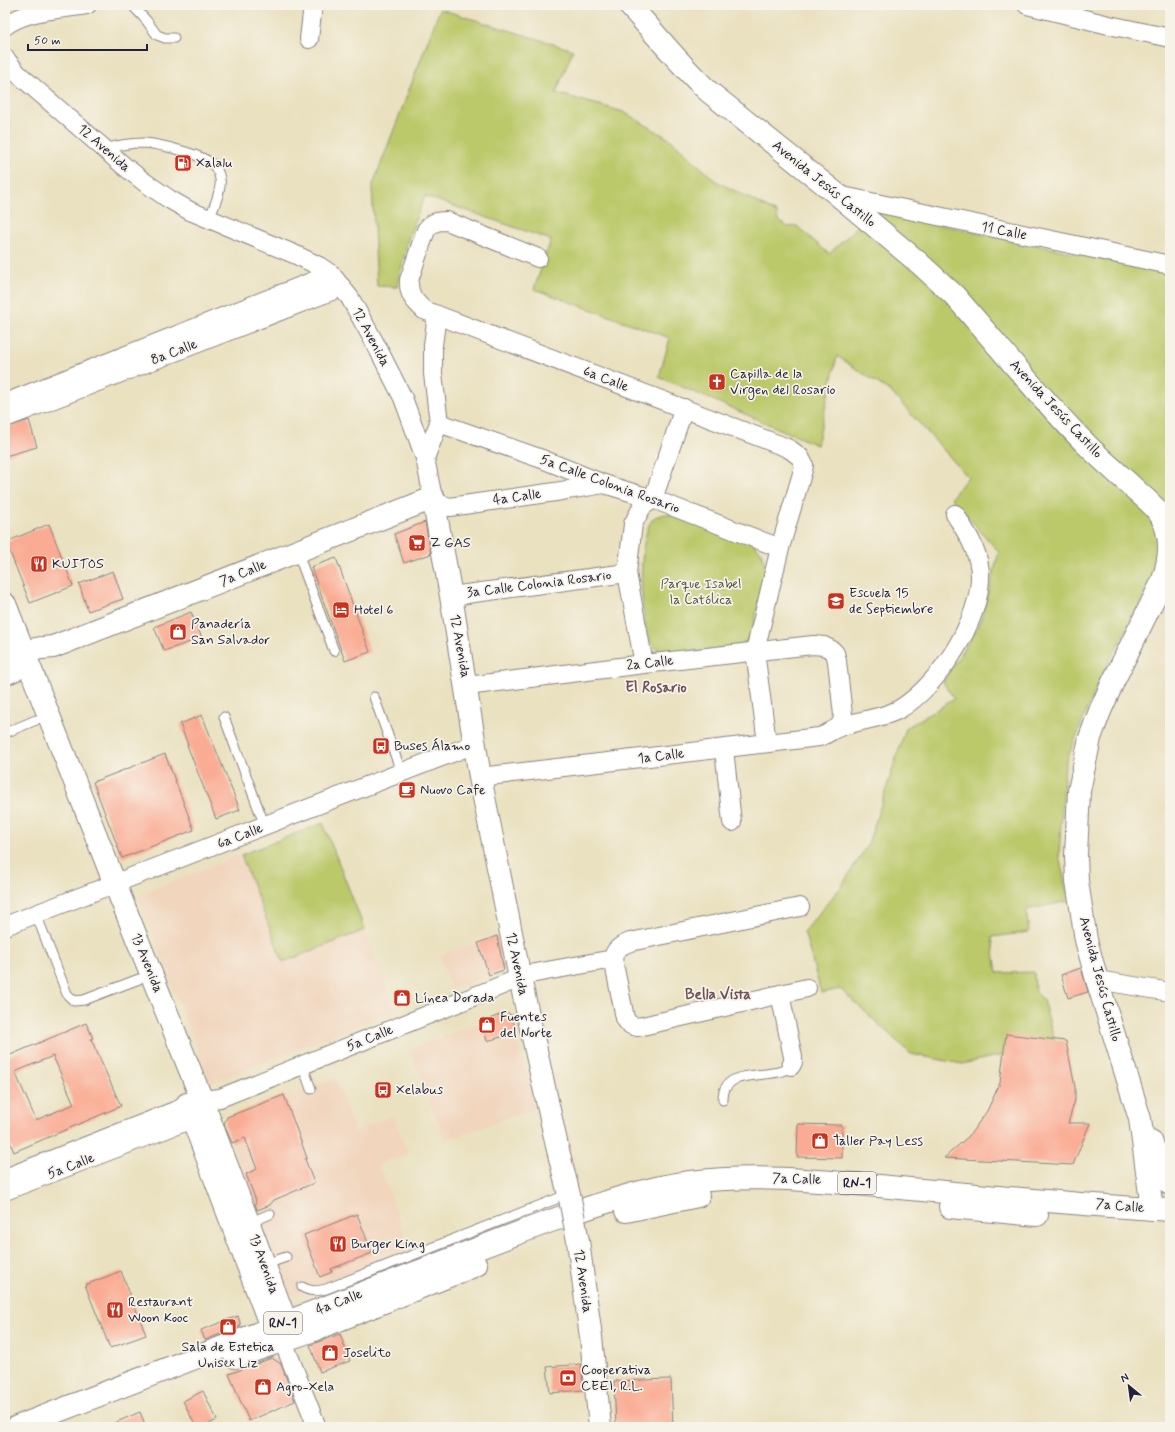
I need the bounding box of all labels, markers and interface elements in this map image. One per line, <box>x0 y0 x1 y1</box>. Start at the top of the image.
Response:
scale bar <box>28 26 147 52</box>
text: 50 m <box>34 33 61 49</box>
street label: 12 Avenida <box>74 120 134 176</box>
street label: Avenida Jesús Castillo <box>768 137 880 232</box>
fuel station icon: Xalalu <box>173 153 193 173</box>
place label: Xalalu <box>196 154 233 172</box>
street label: 11 Calle <box>980 218 1028 244</box>
street label: 12 Avenida <box>348 304 394 370</box>
street label: 8a Calle <box>148 335 200 369</box>
street label: Avenida Jesús Castillo <box>1006 356 1107 462</box>
street label: 6a Calle <box>580 362 632 396</box>
place label: Capilla de la Virgen del Rosario <box>730 365 836 400</box>
church icon: Capilla de la Virgen del Rosario <box>707 372 727 392</box>
street label: 5a Calle Colonia Rosario <box>538 450 683 518</box>
street label: 4a Calle <box>492 485 543 509</box>
supermarket icon: Z GAS <box>407 533 427 553</box>
place label: Z GAS <box>430 534 471 552</box>
restaurant icon: KUITOS <box>29 554 49 574</box>
place label: KUITOS <box>52 555 104 573</box>
street label: 7a Calle <box>217 555 269 591</box>
street label: 3a Calle Colonia Rosario <box>466 566 613 602</box>
park label: Parque Isabel la Católica <box>660 575 742 609</box>
place label: Escuela 15 de Septiembre <box>849 584 933 618</box>
school or university icon: Escuela 15 de Septiembre <box>826 591 846 611</box>
hotel icon: Hotel 6 <box>331 600 351 620</box>
place label: Hotel 6 <box>354 601 393 619</box>
street label: 12 Avenida <box>446 613 474 679</box>
place label: Panadería San Salvador <box>191 615 270 649</box>
shop icon: Panadería San Salvador <box>168 622 188 642</box>
street label: 2a Calle <box>625 651 675 675</box>
district label: El Rosario <box>625 678 687 698</box>
bus stop icon: Buses Álamo <box>371 736 391 756</box>
place label: Buses Álamo <box>394 737 470 755</box>
street label: 1a Calle <box>637 744 686 768</box>
cafe icon: Nuovo Cafe <box>397 780 417 800</box>
place label: Nuovo Cafe <box>420 781 486 799</box>
street label: 6a Calle <box>214 819 266 853</box>
street label: Avenida Jesús Castillo <box>1075 915 1125 1044</box>
street label: 13 Avenida <box>127 930 167 996</box>
street label: 12 Avenida <box>501 931 533 997</box>
district label: Bella Vista <box>685 985 751 1005</box>
shop icon: Línea Dorada <box>392 988 412 1008</box>
place label: Línea Dorada <box>415 989 494 1007</box>
place label: Fuentes del Norte <box>500 1008 553 1042</box>
shop icon: Fuentes del Norte <box>477 1015 497 1035</box>
street label: 5a Calle <box>344 1020 396 1056</box>
bus stop icon: Xelabus <box>373 1080 393 1100</box>
place label: Xelabus <box>396 1081 443 1099</box>
shop icon: Taller Pay Less <box>810 1131 830 1151</box>
place label: Taller Pay Less <box>833 1132 923 1150</box>
street label: 5a Calle <box>45 1149 97 1183</box>
street label: 7a Calle <box>772 1169 822 1189</box>
road number: RN-1 <box>838 1172 876 1194</box>
street label: 7a Calle <box>1095 1195 1146 1217</box>
street label: 13 Avenida <box>245 1231 283 1297</box>
restaurant icon: Burger King <box>328 1234 348 1254</box>
place label: Burger King <box>351 1235 425 1254</box>
street label: 12 Avenida <box>570 1248 596 1314</box>
street label: 4a Calle <box>313 1285 365 1319</box>
place label: Restaurant Woon Kooc <box>128 1293 193 1327</box>
restaurant icon: Restaurant Woon Kooc <box>105 1300 125 1320</box>
road number: RN-1 <box>264 1312 302 1334</box>
shop icon: Sala de Estetica Unisex Liz <box>218 1317 238 1337</box>
place label: Sala de Estetica Unisex Liz <box>182 1338 274 1372</box>
shop icon: Joselito <box>320 1343 340 1363</box>
place label: Joselito <box>343 1344 391 1362</box>
place label: Cooperativa CEEI, R.L. <box>581 1361 651 1395</box>
north arrow <box>1109 1366 1149 1406</box>
bank icon: Cooperativa CEEI, R.L. <box>558 1368 578 1388</box>
text: N <box>1118 1370 1131 1386</box>
shop icon: Agro-Xela <box>253 1377 273 1397</box>
place label: Agro-Xela <box>276 1378 334 1396</box>

